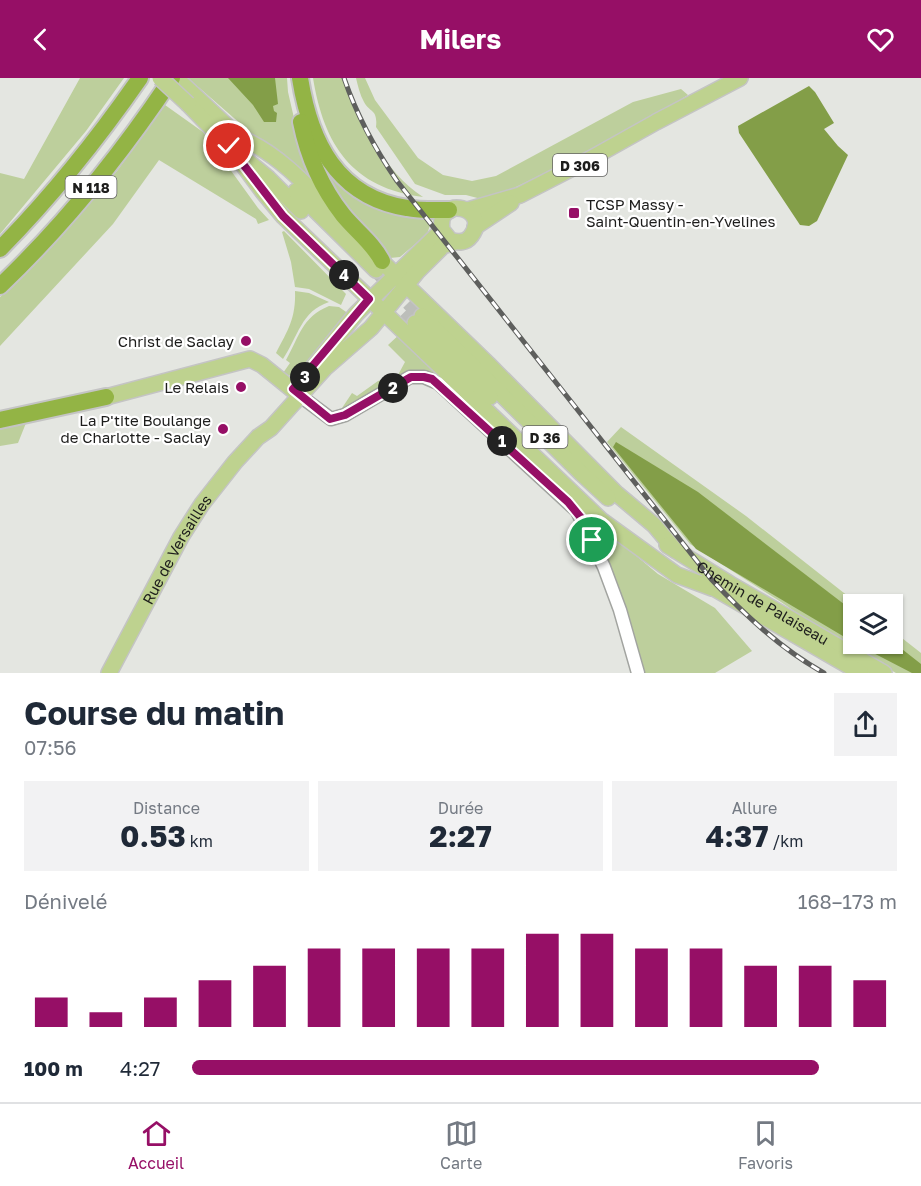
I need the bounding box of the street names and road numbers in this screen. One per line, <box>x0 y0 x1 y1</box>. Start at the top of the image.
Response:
road number: D 306 <box>553 154 607 176</box>
road number: N 118 <box>66 176 116 198</box>
road number: D 36 <box>522 426 568 448</box>
street label: Rue de Versailles <box>138 491 215 607</box>
street label: Chemin de Palaiseau <box>694 557 832 648</box>

